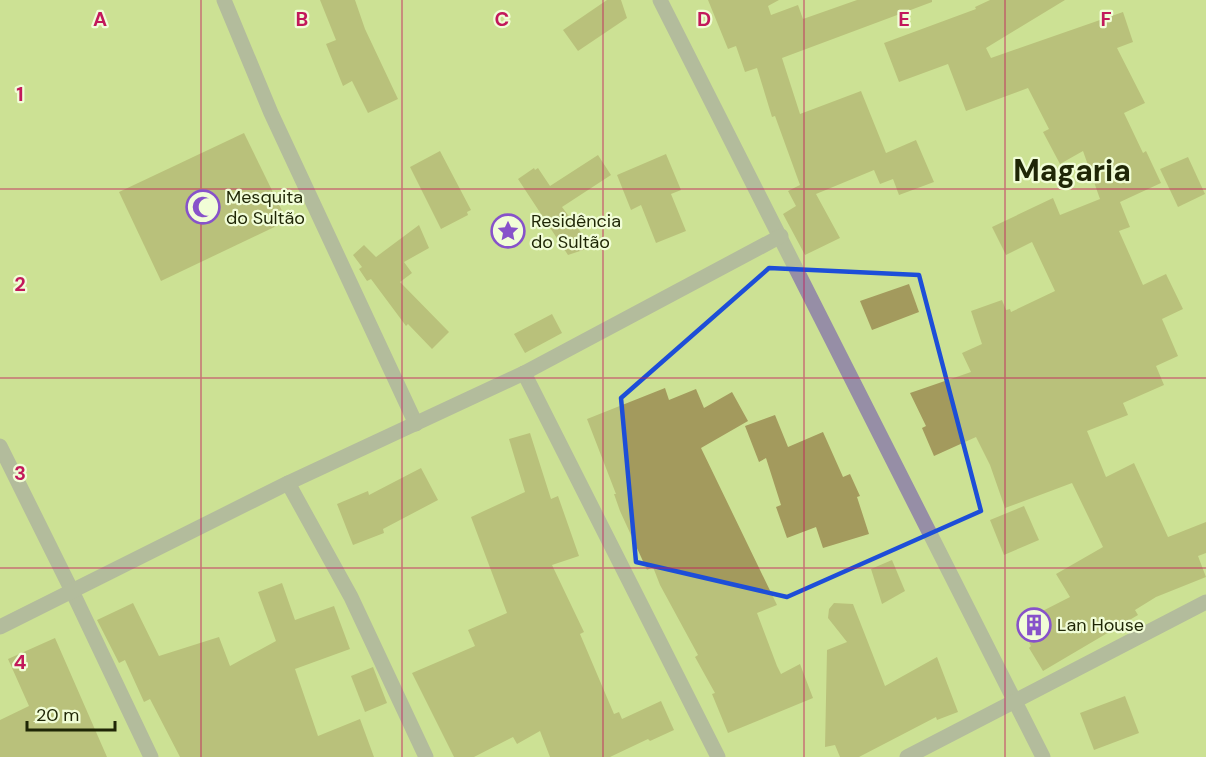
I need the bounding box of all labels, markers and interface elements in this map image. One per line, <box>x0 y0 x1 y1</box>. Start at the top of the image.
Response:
text: A <box>93 6 107 32</box>
text: B <box>296 6 308 32</box>
text: C <box>495 6 509 32</box>
text: D <box>697 6 711 32</box>
text: E <box>898 6 910 32</box>
text: F <box>1100 6 1112 32</box>
text: 1 <box>16 81 24 107</box>
district label: Magaria <box>1013 151 1131 190</box>
place label: Mesquita do Sultão <box>226 185 305 230</box>
mosque icon: Mesquita do Sultão <box>185 189 221 225</box>
place label: Residência do Sultão <box>531 209 621 254</box>
place icon: Residência do Sultão <box>490 213 526 249</box>
text: 2 <box>14 271 26 297</box>
text: 3 <box>14 460 26 486</box>
building icon: Lan House <box>1016 607 1052 643</box>
place label: Lan House <box>1057 613 1144 637</box>
text: 4 <box>14 649 27 675</box>
scale bar <box>27 694 116 732</box>
text: 20 m <box>36 703 79 727</box>

